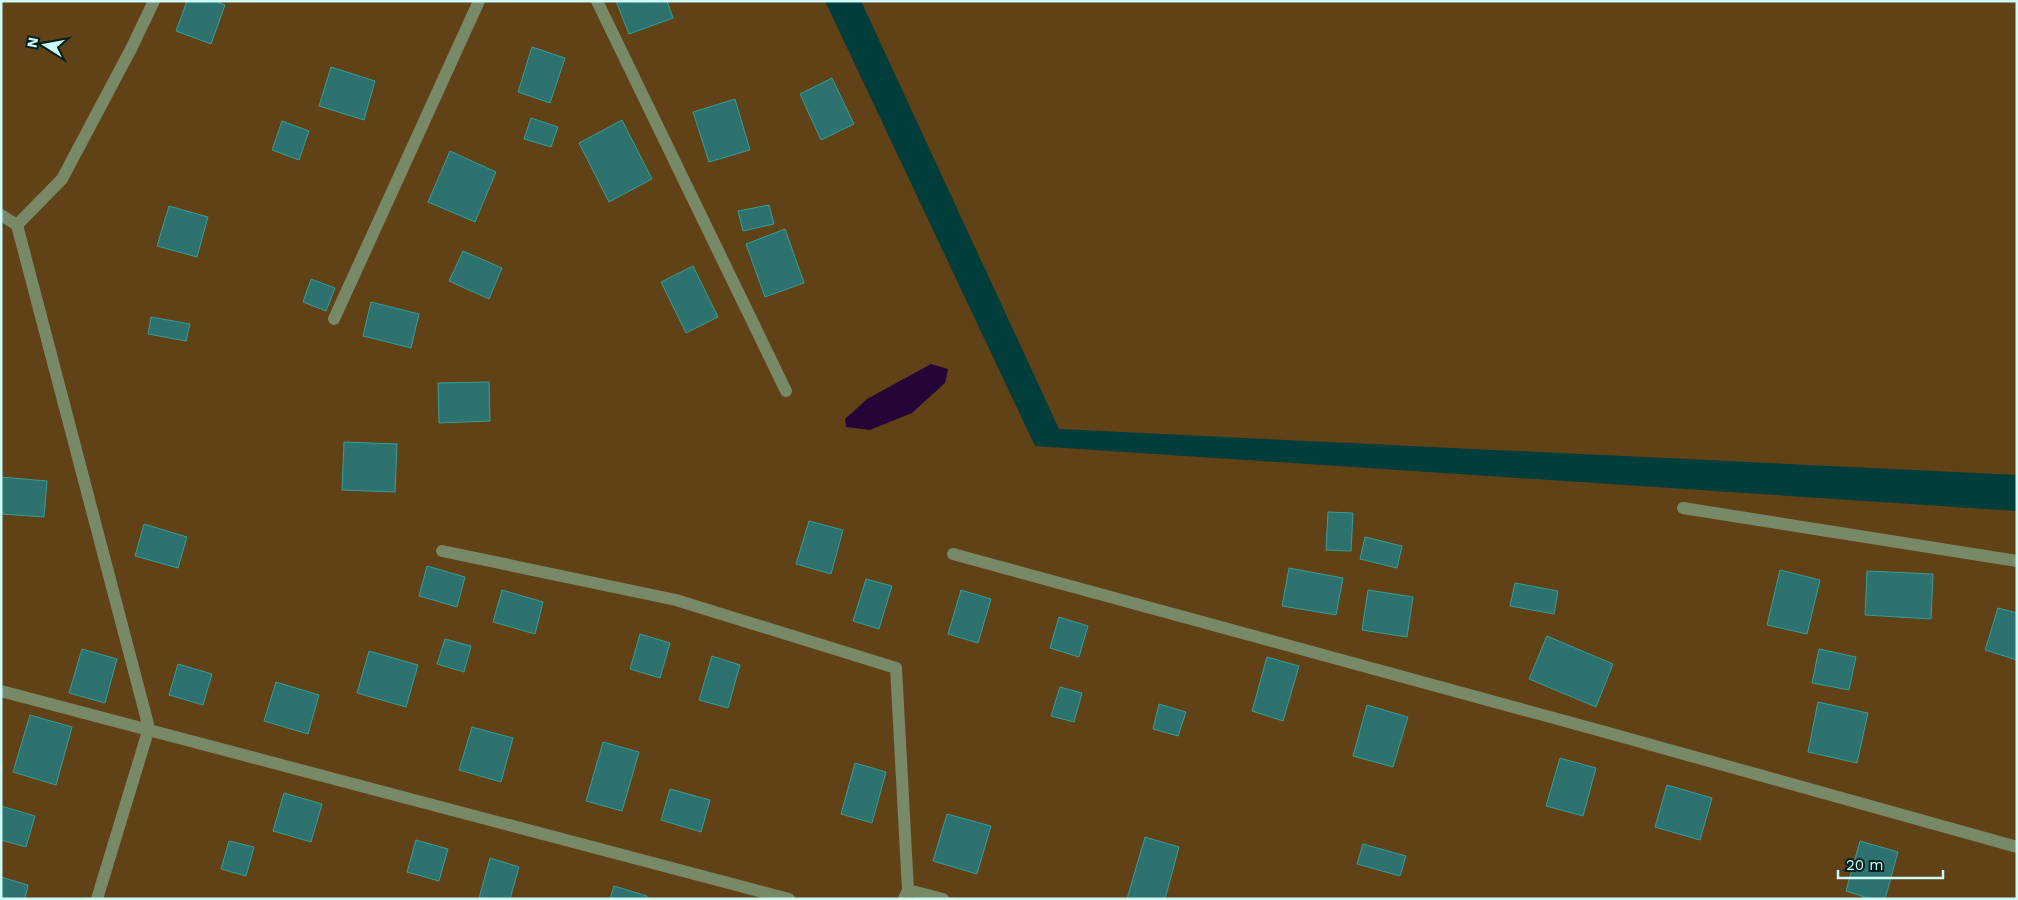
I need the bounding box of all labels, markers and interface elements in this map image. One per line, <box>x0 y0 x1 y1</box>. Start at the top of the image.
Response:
north arrow <box>20 20 70 70</box>
text: N <box>23 36 41 49</box>
scale bar <box>1838 848 1943 880</box>
text: 20 m <box>1846 856 1884 874</box>

